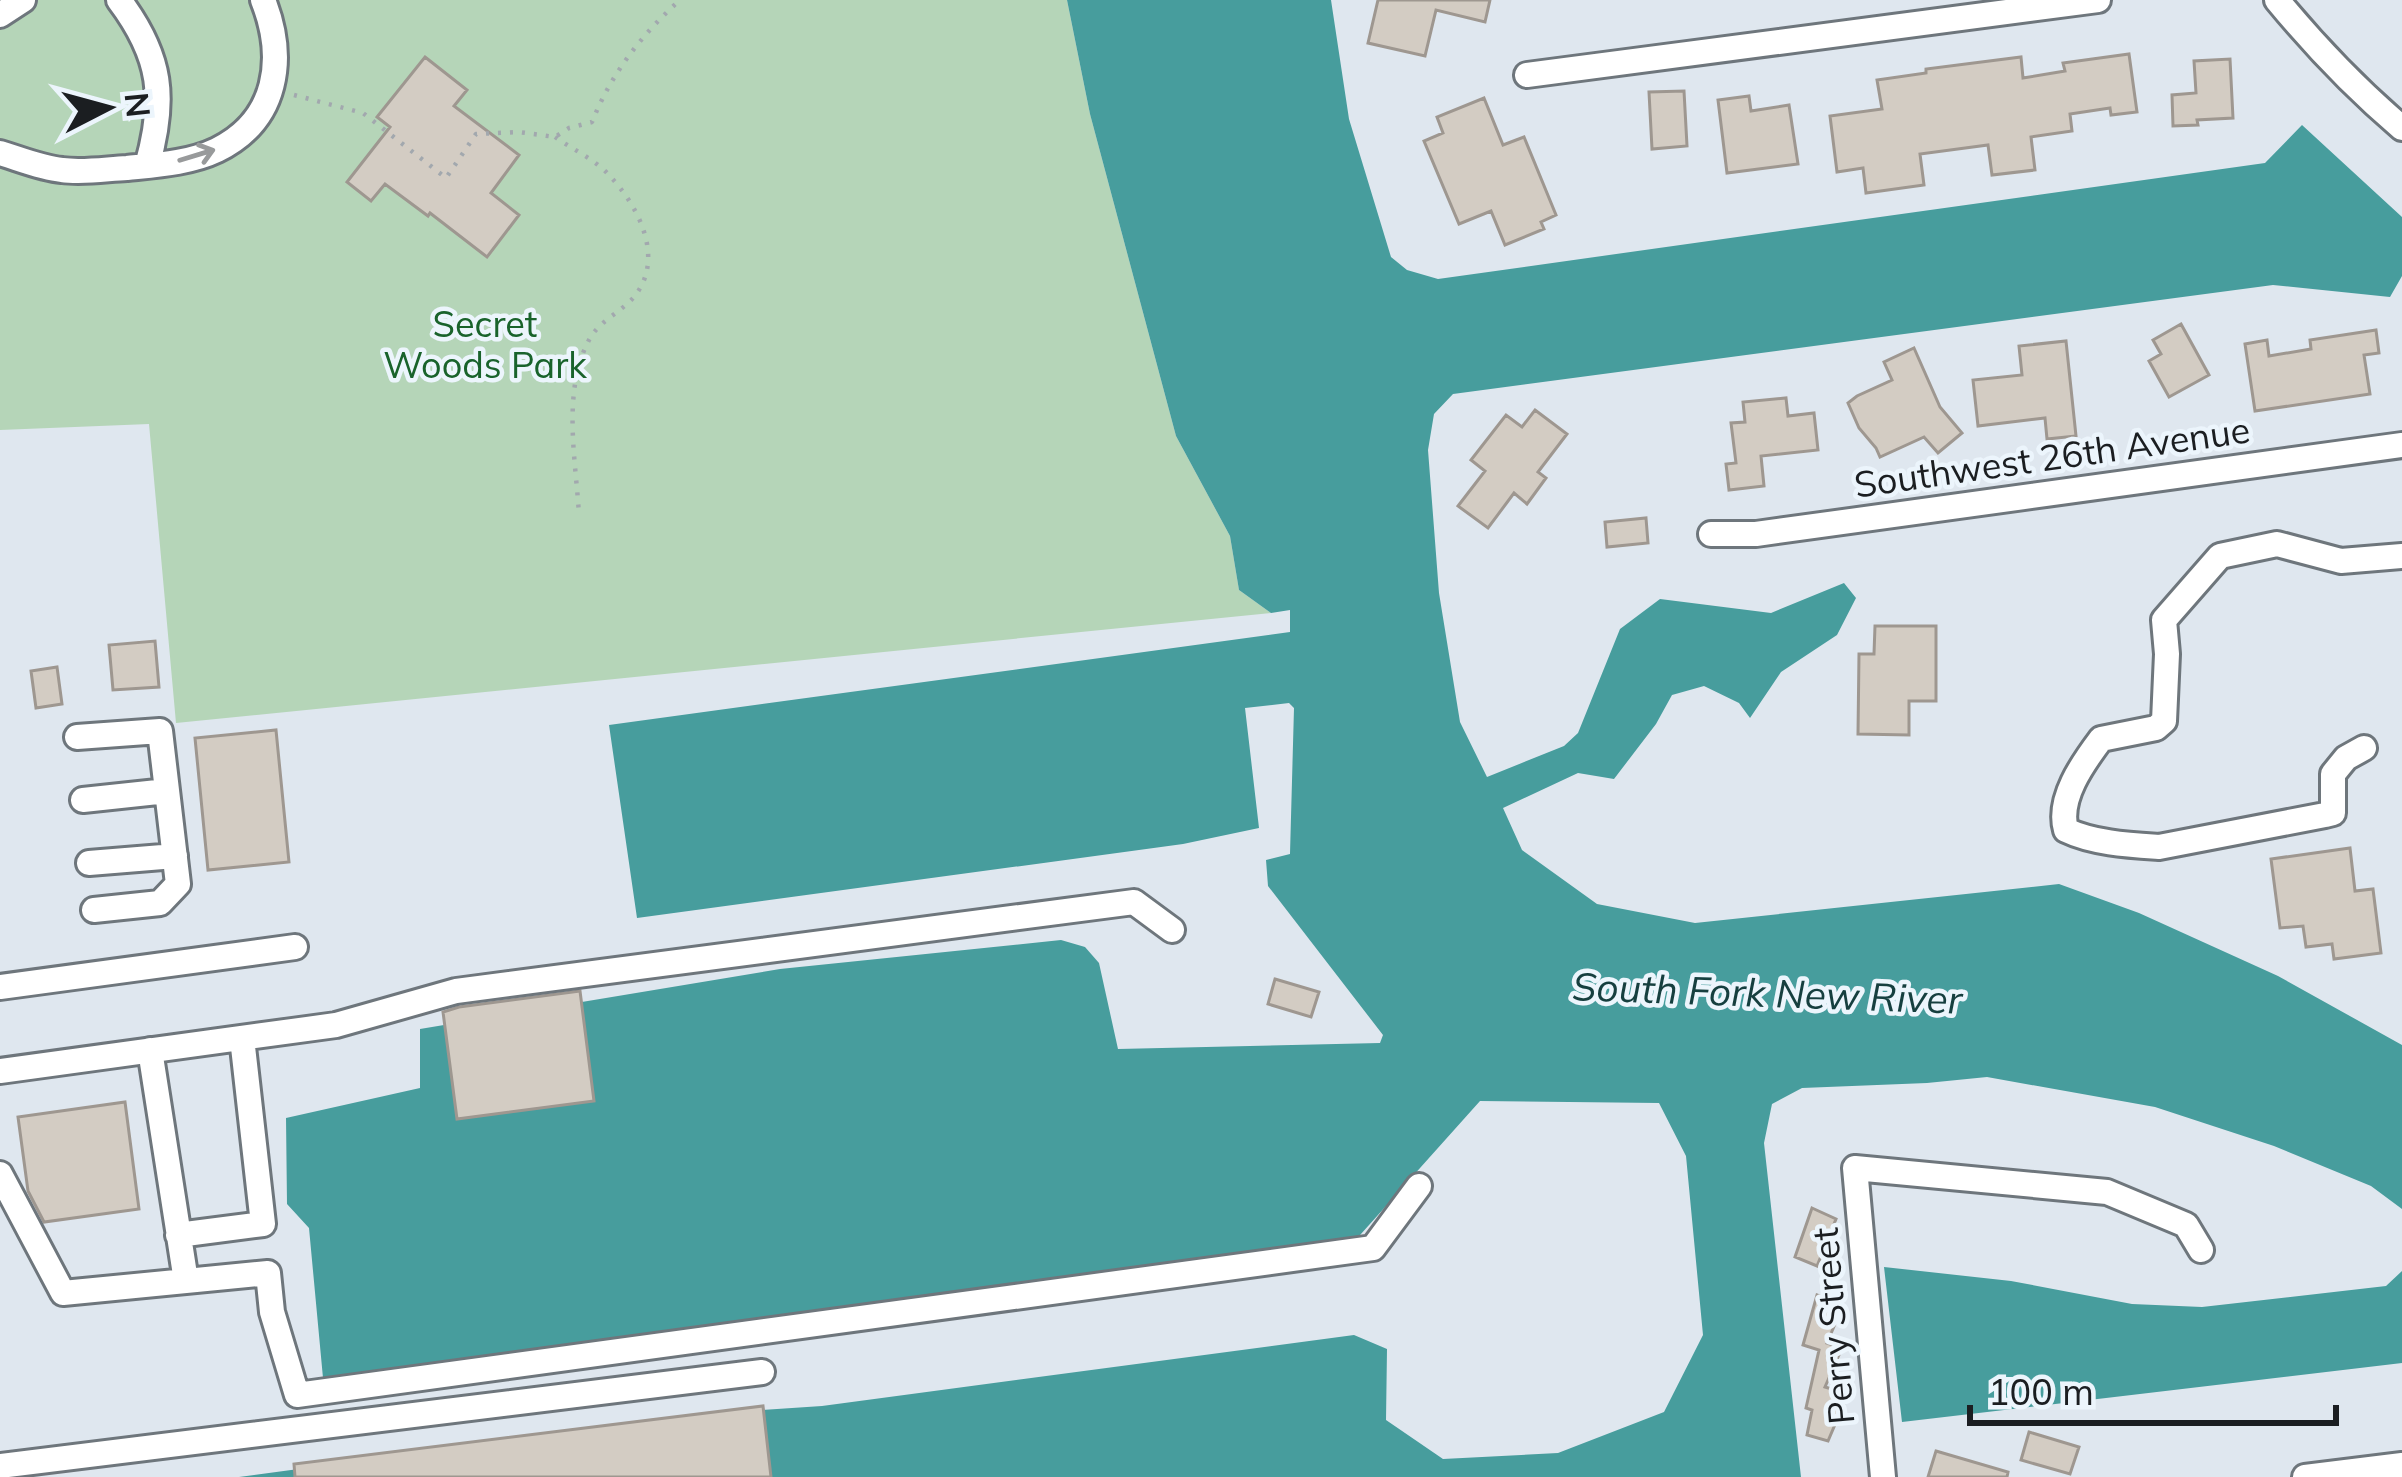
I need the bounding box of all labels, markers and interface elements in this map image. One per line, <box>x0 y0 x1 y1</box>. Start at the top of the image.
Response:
north arrow <box>48 48 168 168</box>
text: N <box>117 90 160 119</box>
one-way arrow <box>177 143 215 165</box>
park label: Secret Woods Park <box>383 301 587 387</box>
street label: Southwest 26th Avenue <box>1851 406 2253 507</box>
water label: South Fork New River <box>1571 961 1965 1024</box>
street label: Perry Street <box>1801 1226 1864 1426</box>
scale bar <box>1970 1351 2336 1425</box>
text: 100 m <box>1988 1369 2094 1414</box>

